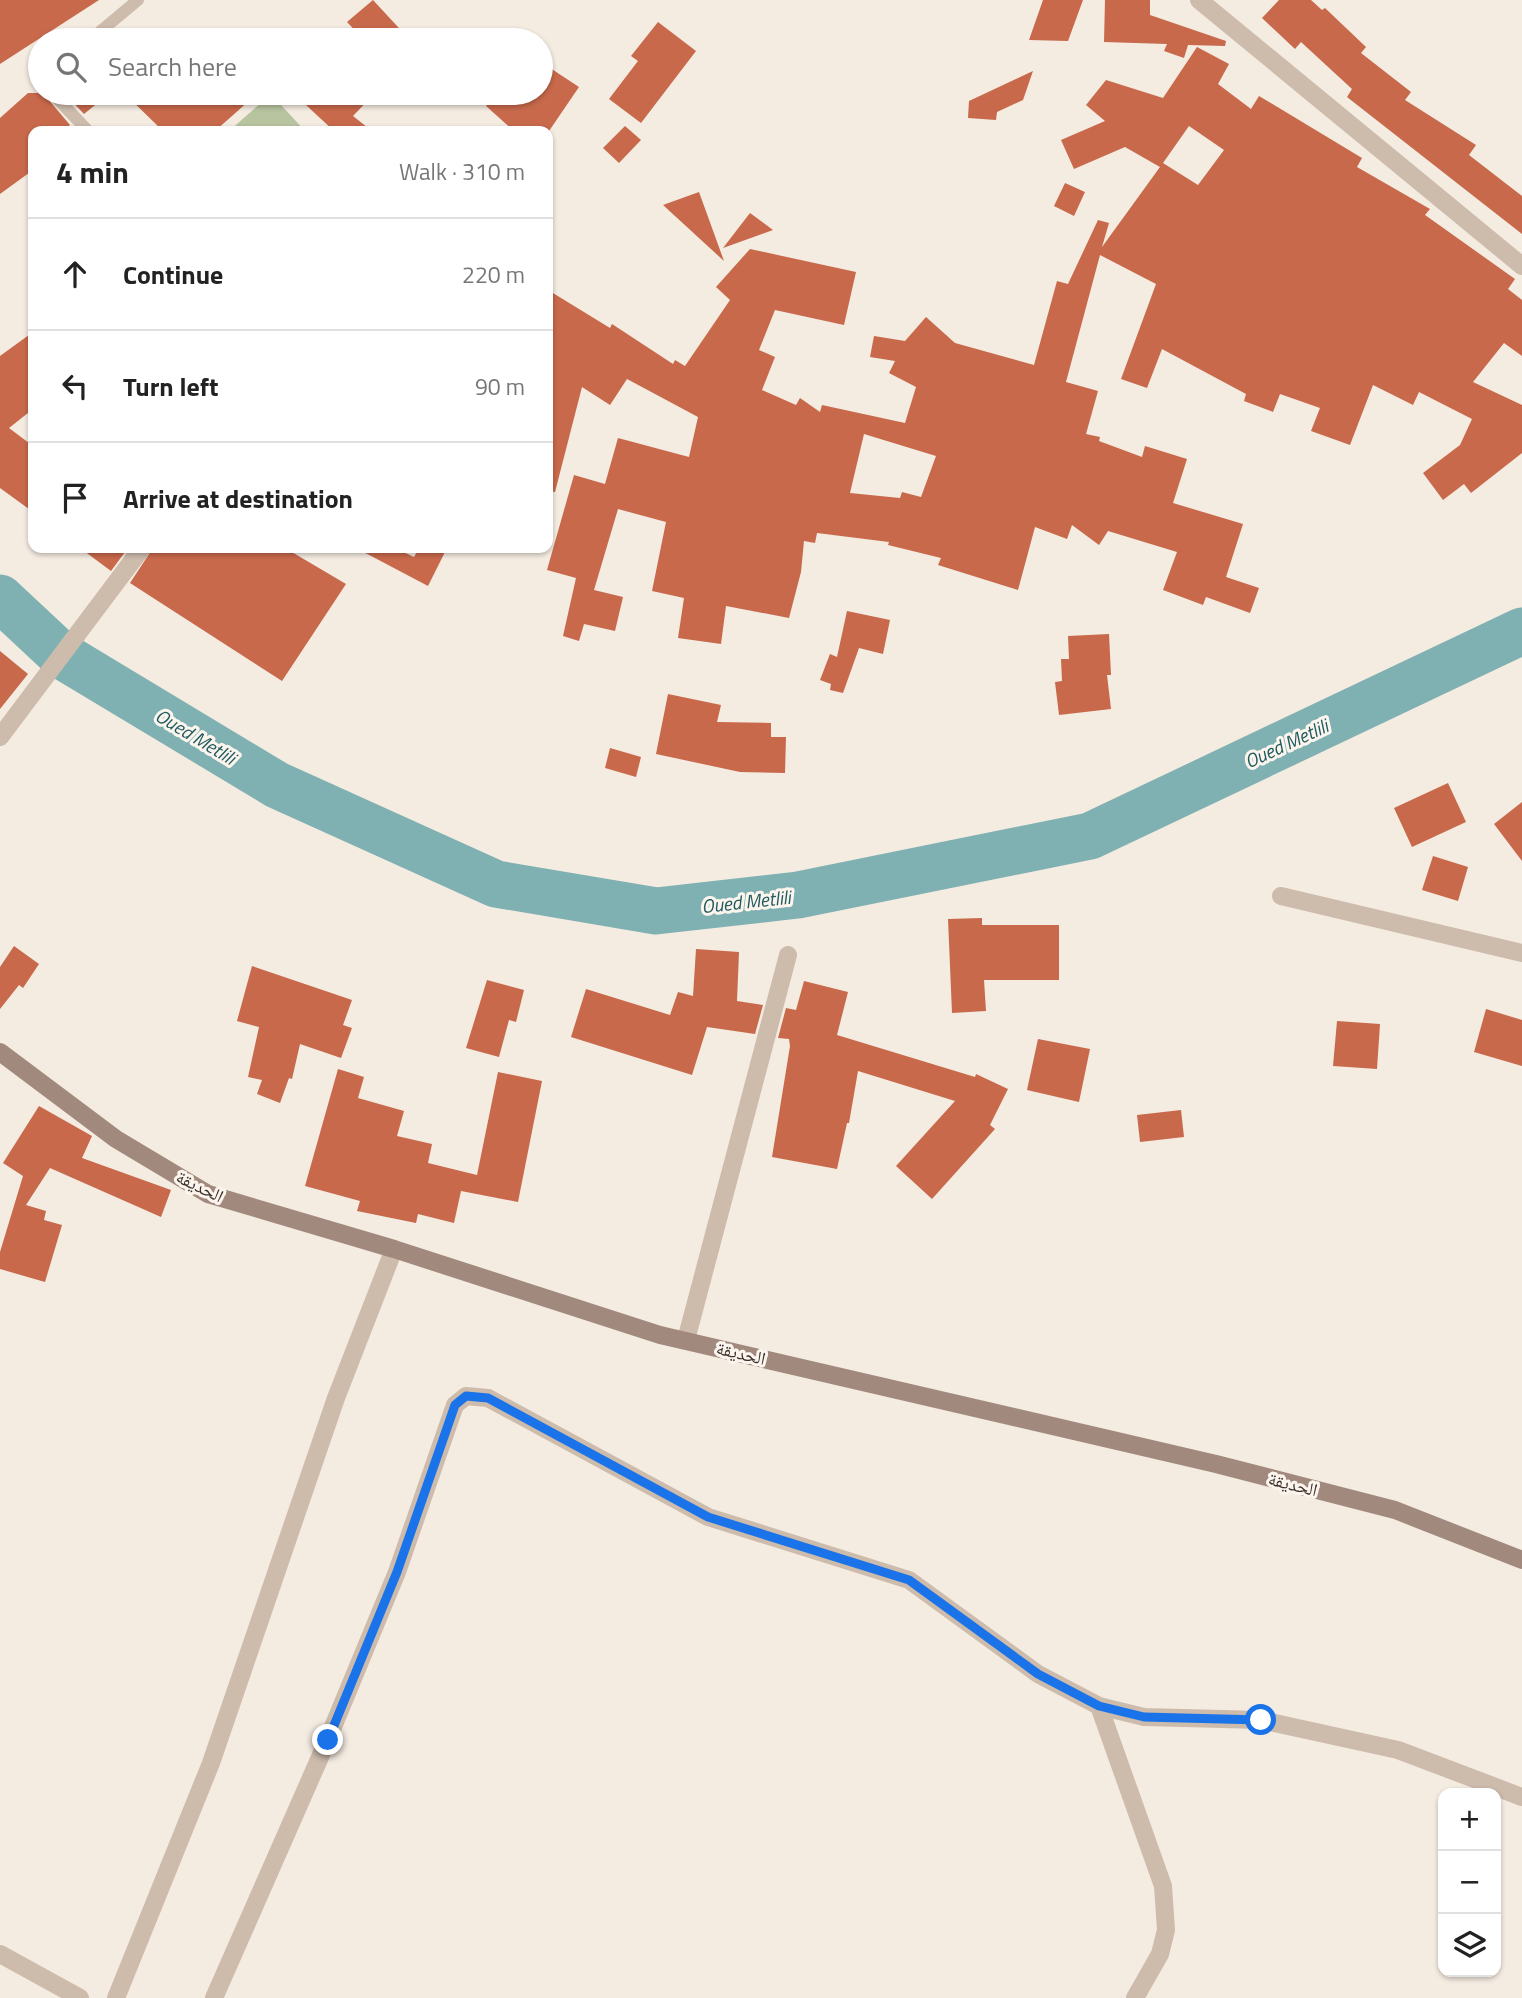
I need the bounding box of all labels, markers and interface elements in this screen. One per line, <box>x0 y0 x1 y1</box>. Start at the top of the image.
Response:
search box <box>28 28 553 105</box>
text: Search here <box>108 47 237 86</box>
icon: search <box>52 48 90 86</box>
text: 4 min <box>56 149 129 195</box>
text: Walk · 310 m <box>399 154 525 189</box>
icon: ahead <box>56 255 94 293</box>
text: Continue <box>123 255 223 294</box>
text: 220 m <box>462 257 525 292</box>
icon: left <box>56 367 94 405</box>
text: Turn left <box>123 367 218 406</box>
text: 90 m <box>475 369 525 404</box>
icon: arrive <box>56 479 94 517</box>
text: Arrive at destination <box>123 479 353 518</box>
water label: Oued Metlili <box>150 701 244 773</box>
water label: Oued Metlili <box>1239 710 1335 775</box>
water label: Oued Metlili <box>700 882 794 920</box>
street label: الحديقة <box>172 1163 228 1209</box>
street label: الحديقة <box>714 1334 768 1372</box>
street label: الحديقة <box>1266 1465 1320 1503</box>
route start <box>1245 1704 1276 1735</box>
route end <box>312 1724 343 1755</box>
map controls <box>1438 1788 1501 1977</box>
button: + <box>1438 1788 1501 1851</box>
button: − <box>1438 1851 1501 1914</box>
button: layers <box>1438 1914 1501 1977</box>

